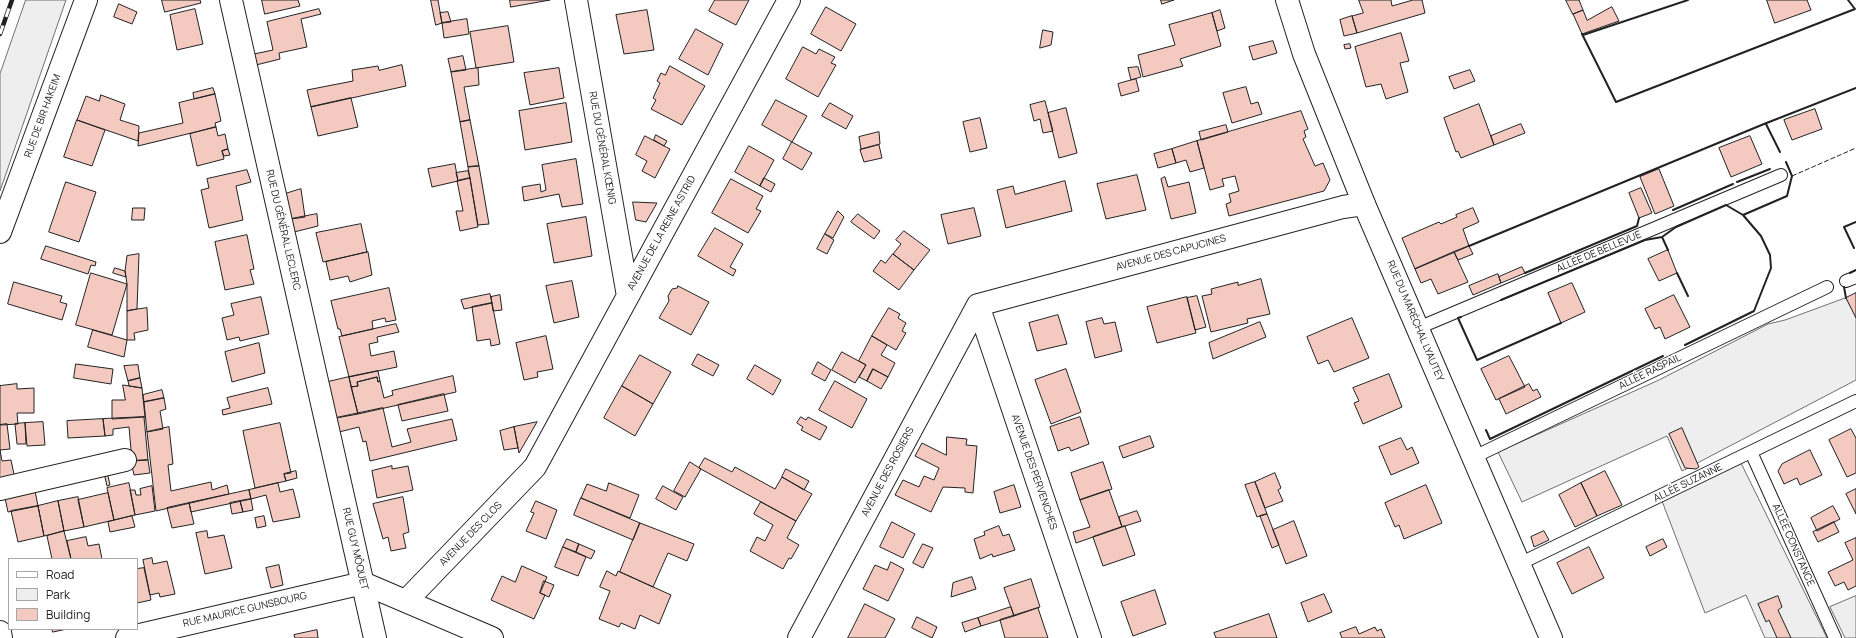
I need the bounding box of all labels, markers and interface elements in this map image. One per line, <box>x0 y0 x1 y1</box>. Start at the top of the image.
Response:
street label: RUE DE BIR HAKEIM <box>22 73 64 159</box>
street label: RUE DU GÉNÉRAL KŒNIG <box>586 90 618 206</box>
street label: RUE DU GÉNÉRAL LECLERC <box>263 168 303 292</box>
street label: AVENUE DE LA REINE ASTRID <box>625 174 699 292</box>
street label: ALLÉE DE BELLEVUE <box>1555 229 1643 275</box>
street label: AVENUE DES CAPUCINES <box>1115 233 1227 273</box>
street label: RUE DU MARÉCHAL LYAUTEY <box>1384 259 1446 383</box>
street label: ALLÉE RASPAIL <box>1617 352 1683 392</box>
street label: AVENUE DES PERVENCHES <box>1009 413 1059 531</box>
street label: AVENUE DES ROSIERS <box>859 425 917 519</box>
street label: ALLÉE SUZANNE <box>1652 461 1724 505</box>
street label: AVENUE DES CLOS <box>437 499 505 569</box>
street label: ALLÉE CONSTANCE <box>1769 502 1817 588</box>
street label: RUE GUY MÔQUET <box>340 507 370 591</box>
legend <box>8 558 138 630</box>
text: Road <box>46 566 74 583</box>
text: Park <box>46 586 70 603</box>
street label: RUE MAURICE GUNSBOURG <box>182 590 308 630</box>
text: Building <box>46 606 90 623</box>

